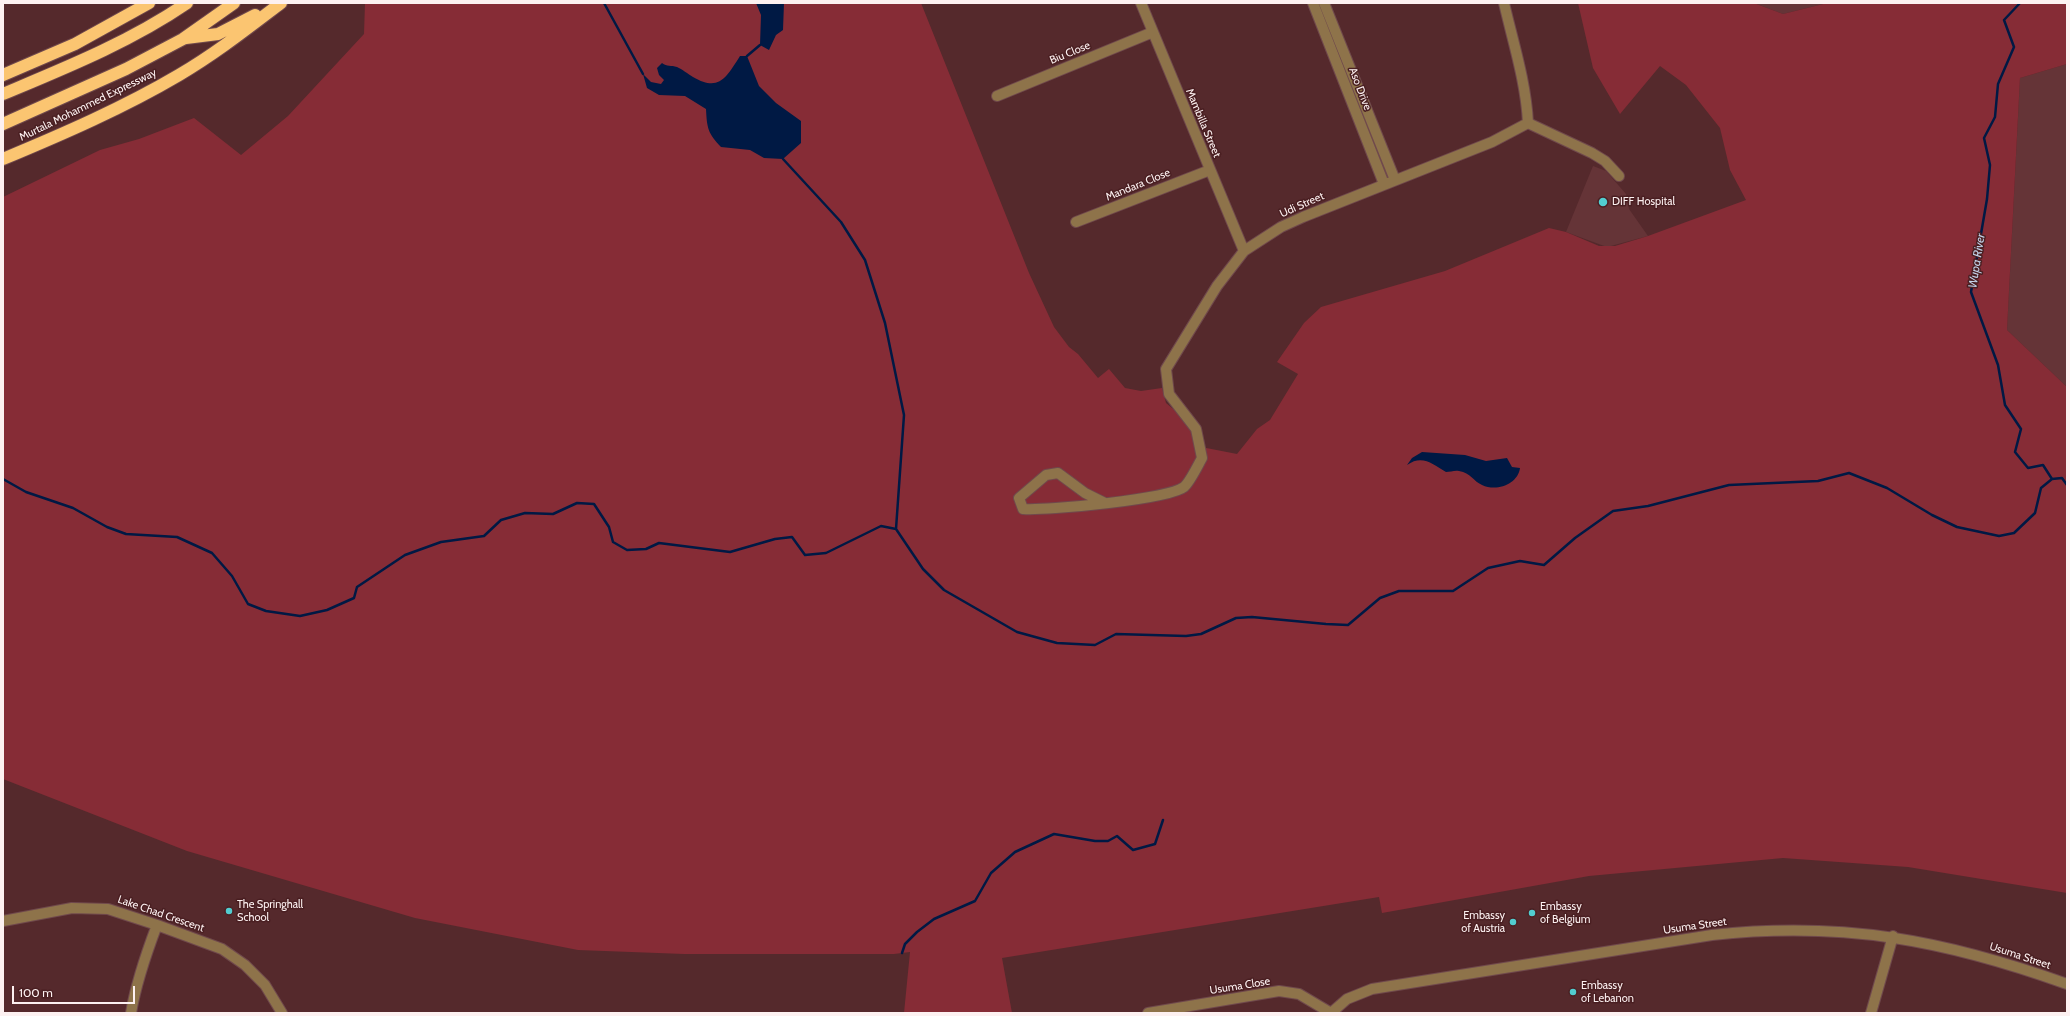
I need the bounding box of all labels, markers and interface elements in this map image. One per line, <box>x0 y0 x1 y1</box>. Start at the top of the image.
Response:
street label: Biu Close <box>1048 39 1092 67</box>
street label: Murtala Mohammed Expressway <box>17 66 159 144</box>
street label: Aso Drive <box>1346 66 1374 112</box>
street label: Mambilla Street <box>1183 87 1223 159</box>
street label: Mandara Close <box>1104 166 1172 204</box>
street label: Udi Street <box>1278 189 1326 221</box>
place label: DIFF Hospital <box>1612 195 1675 209</box>
marker: DIFF Hospital <box>1597 196 1609 208</box>
water label: Wupa River <box>1966 233 1988 289</box>
street label: Lake Chad Crescent <box>116 893 206 935</box>
place label: The Springhall School <box>237 898 303 924</box>
place label: Embassy of Belgium <box>1540 900 1590 926</box>
marker: The Springhall School <box>224 906 234 916</box>
marker: Embassy of Belgium <box>1527 908 1537 918</box>
place label: Embassy of Austria <box>1461 909 1505 935</box>
street label: Usuma Street <box>1662 915 1728 937</box>
marker: Embassy of Austria <box>1508 917 1518 927</box>
street label: Usuma Street <box>1988 940 2052 972</box>
street label: Usuma Close <box>1209 975 1271 997</box>
scale bar <box>14 978 137 1004</box>
place label: Embassy of Lebanon <box>1581 979 1634 1005</box>
text: 100 m <box>19 985 53 1000</box>
marker: Embassy of Lebanon <box>1568 987 1578 997</box>

